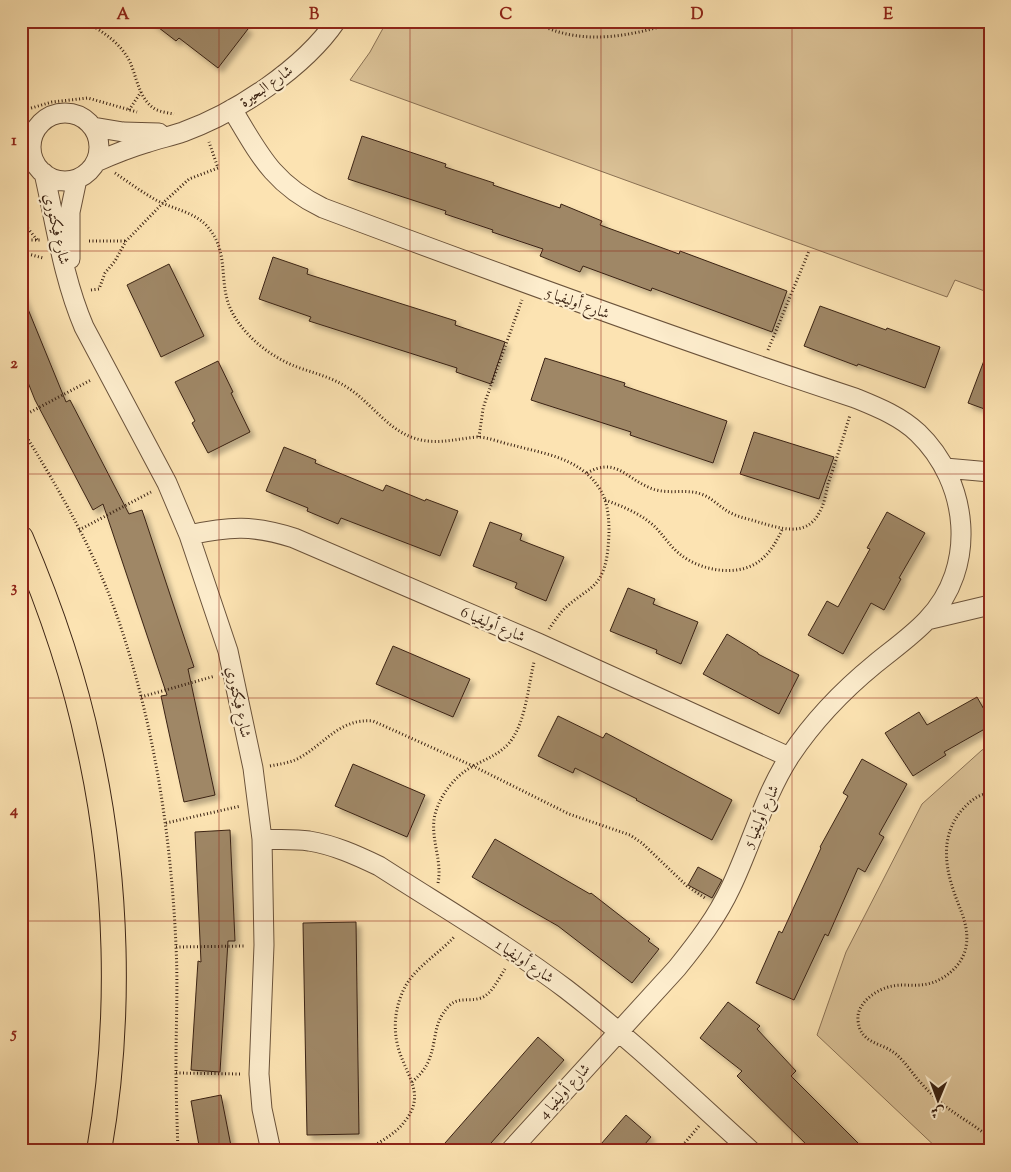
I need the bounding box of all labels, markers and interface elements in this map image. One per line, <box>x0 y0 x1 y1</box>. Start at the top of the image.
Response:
text: A <box>117 4 130 27</box>
text: B <box>309 4 319 27</box>
text: C <box>500 4 513 27</box>
text: D <box>691 4 704 27</box>
text: E <box>883 4 893 27</box>
street label: شارع البحيرة <box>236 61 298 114</box>
text: 1 <box>11 130 17 153</box>
street label: شارع فيكتوري <box>36 192 74 267</box>
street label: شارع أوليفيا 5 <box>542 281 613 327</box>
text: 2 <box>10 353 18 376</box>
text: 3 <box>11 577 18 600</box>
street label: شارع أوليفيا 6 <box>456 600 529 649</box>
street label: شارع فيكتوري <box>219 665 255 740</box>
street label: شارع أوليفيا 5 <box>737 781 786 852</box>
text: 4 <box>9 800 18 823</box>
street label: شارع أوليفيا 1 <box>490 933 559 990</box>
text: 5 <box>9 1023 17 1046</box>
street label: شارع أوليفيا 4 <box>533 1058 597 1125</box>
north arrow <box>914 1074 964 1124</box>
text: ش <box>931 1101 945 1121</box>

